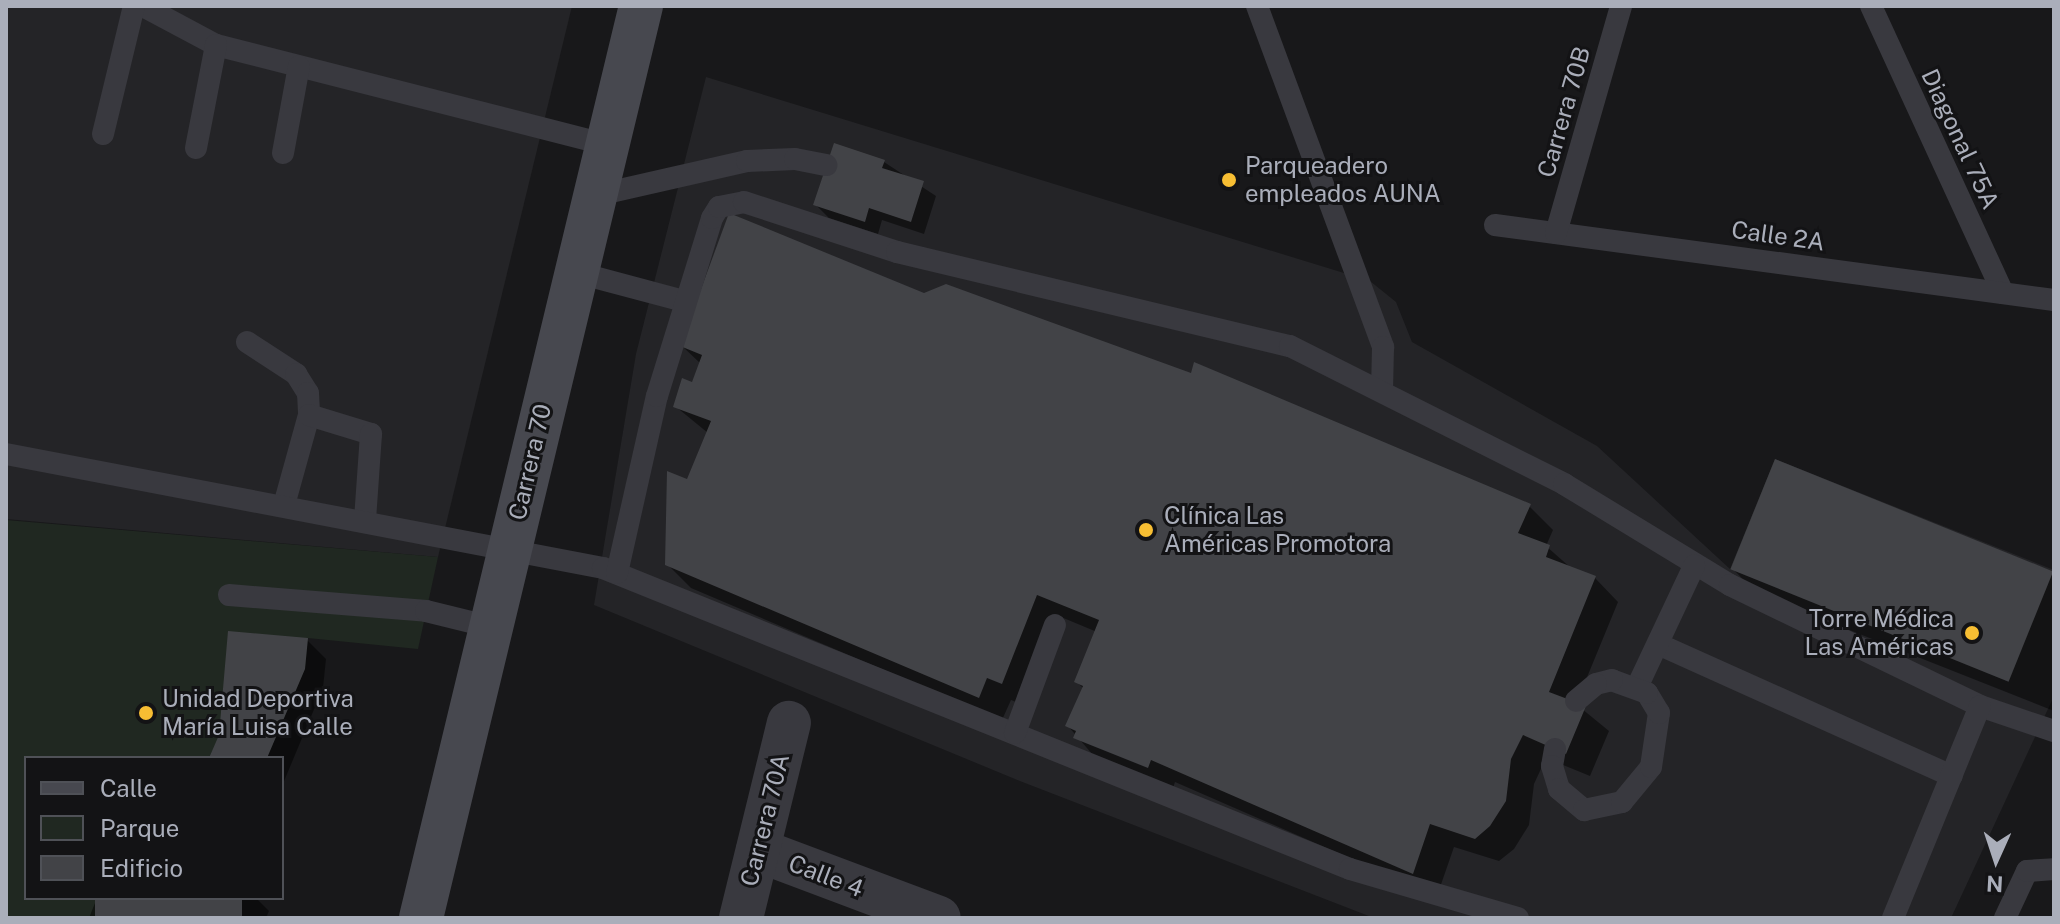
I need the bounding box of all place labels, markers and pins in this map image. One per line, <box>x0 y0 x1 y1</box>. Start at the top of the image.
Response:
place label: Parqueadero empleados AUNA <box>1245 152 1441 208</box>
marker: Parqueadero empleados AUNA <box>1220 171 1238 189</box>
place label: Clínica Las Américas Promotora <box>1164 502 1391 558</box>
marker: Clínica Las Américas Promotora <box>1135 519 1157 541</box>
place label: Torre Médica Las Américas <box>1805 605 1954 661</box>
marker: Torre Médica Las Américas <box>1961 622 1983 644</box>
place label: Unidad Deportiva María Luisa Calle <box>162 685 354 741</box>
marker: Unidad Deportiva María Luisa Calle <box>137 704 155 722</box>

